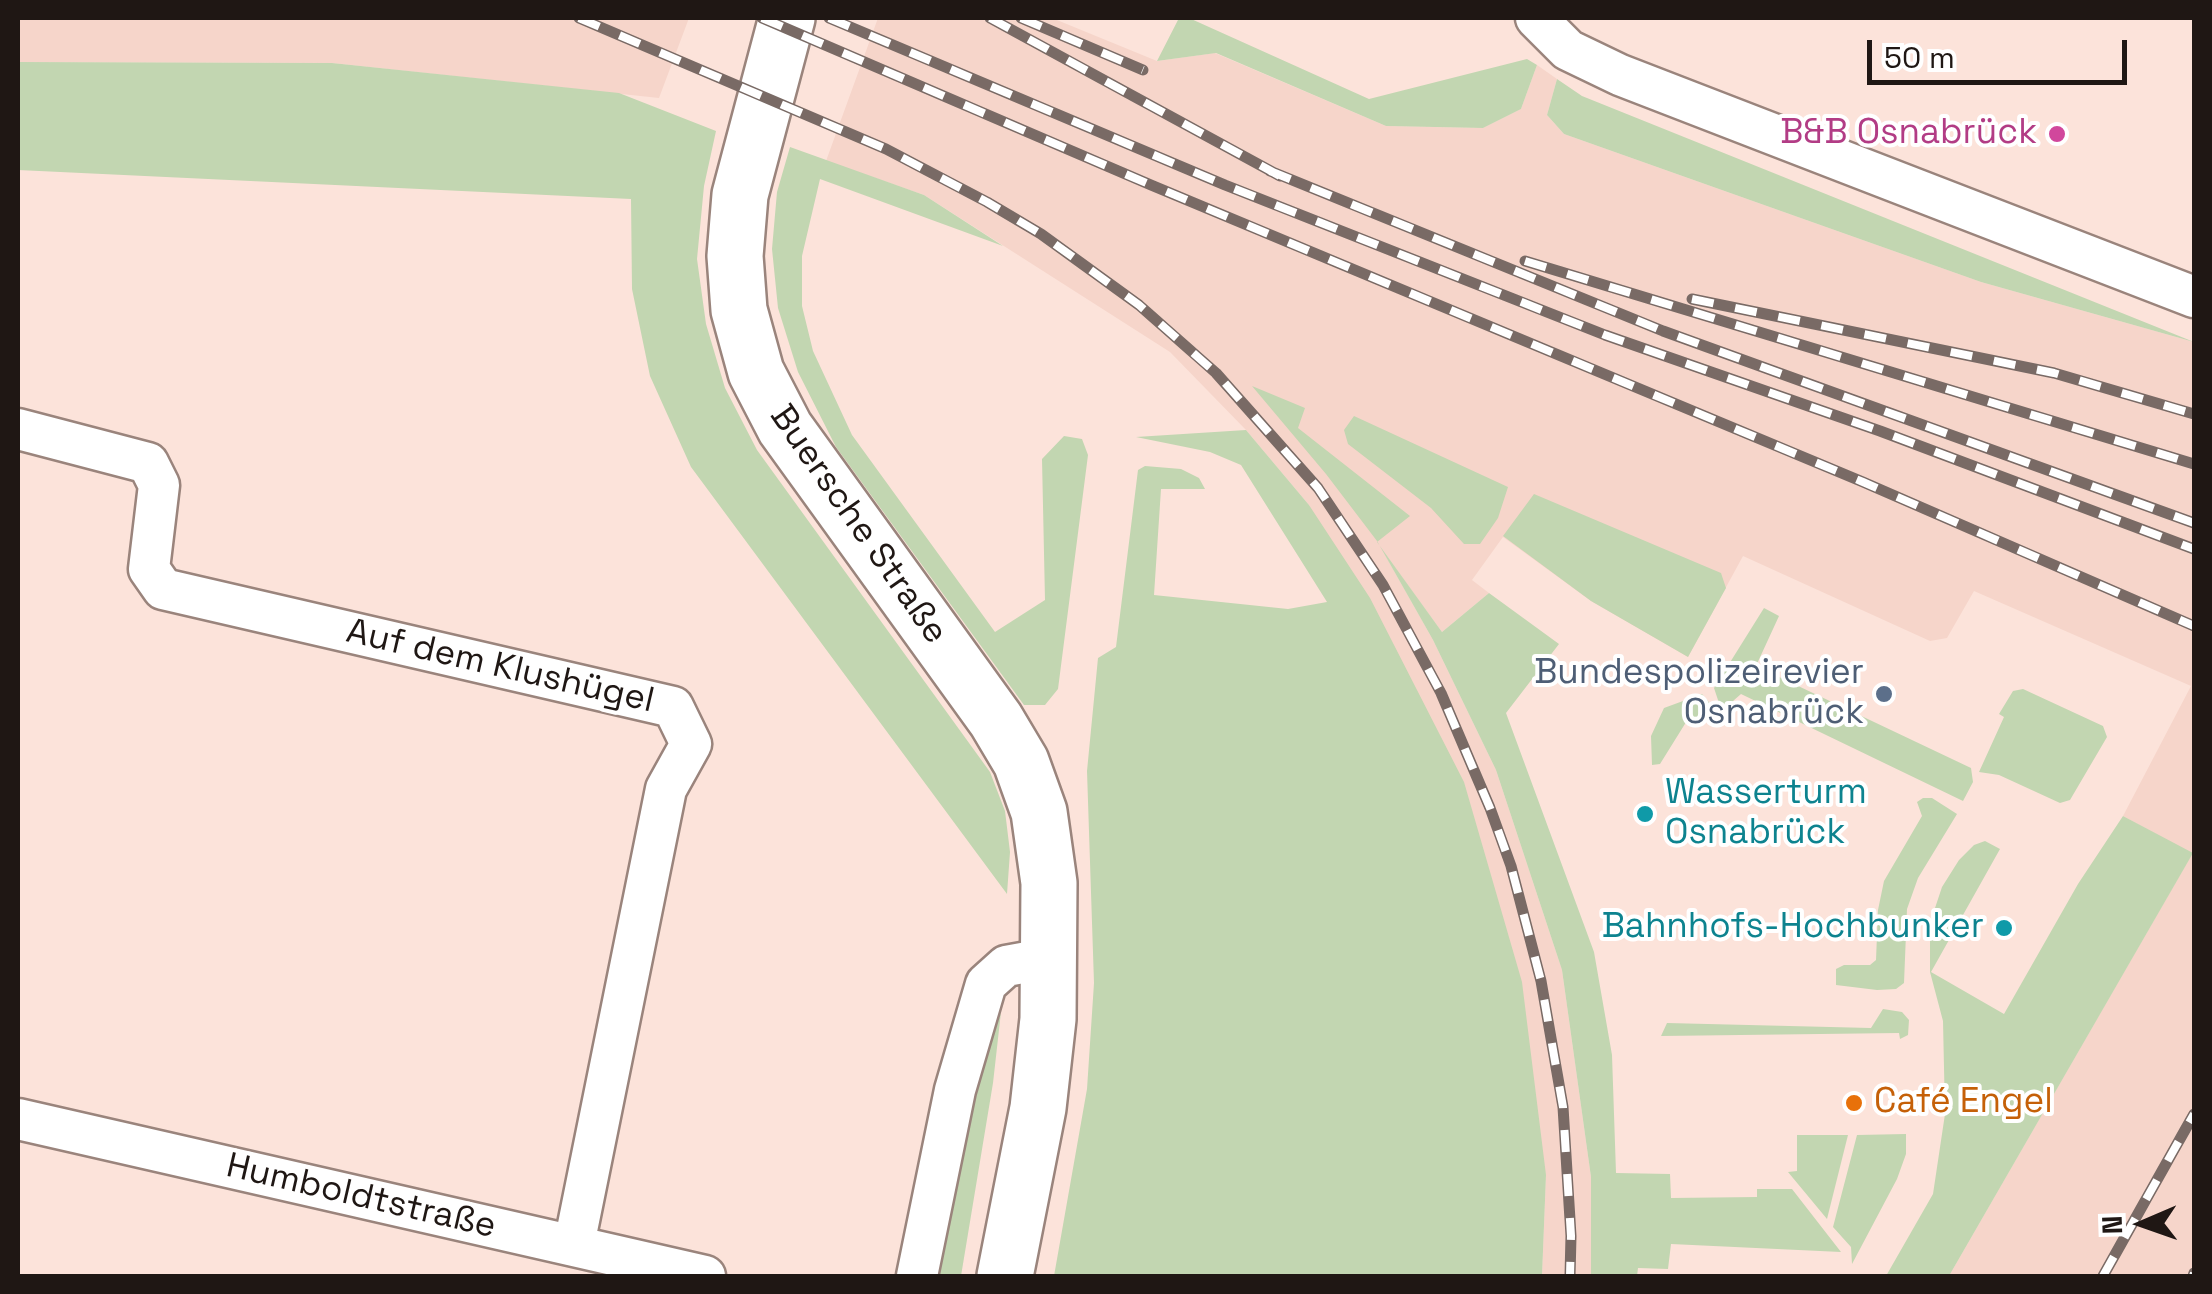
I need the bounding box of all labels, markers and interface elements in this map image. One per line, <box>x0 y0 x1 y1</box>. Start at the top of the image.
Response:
scale bar <box>1872 20 2132 82</box>
text: 50 m <box>1884 38 1955 77</box>
place label: B&B Osnabrück <box>1780 113 2037 155</box>
marker: B&B Osnabrück <box>2046 123 2068 145</box>
street label: Buersche Straße <box>760 398 956 652</box>
street label: Auf dem Klushügel <box>342 611 658 723</box>
place label: Bundespolizeirevier Osnabrück <box>1534 653 1864 735</box>
marker: Bundespolizeirevier Osnabrück <box>1873 683 1895 705</box>
place label: Wasserturm Osnabrück <box>1665 773 1867 855</box>
marker: Wasserturm Osnabrück <box>1634 803 1656 825</box>
place label: Bahnhofs-Hochbunker <box>1602 907 1984 949</box>
marker: Bahnhofs-Hochbunker <box>1993 917 2015 939</box>
place label: Café Engel <box>1874 1082 2053 1124</box>
marker: Café Engel <box>1843 1092 1865 1114</box>
street label: Humboldtstraße <box>222 1146 500 1248</box>
north arrow <box>2092 1174 2192 1274</box>
text: N <box>2094 1215 2130 1235</box>

